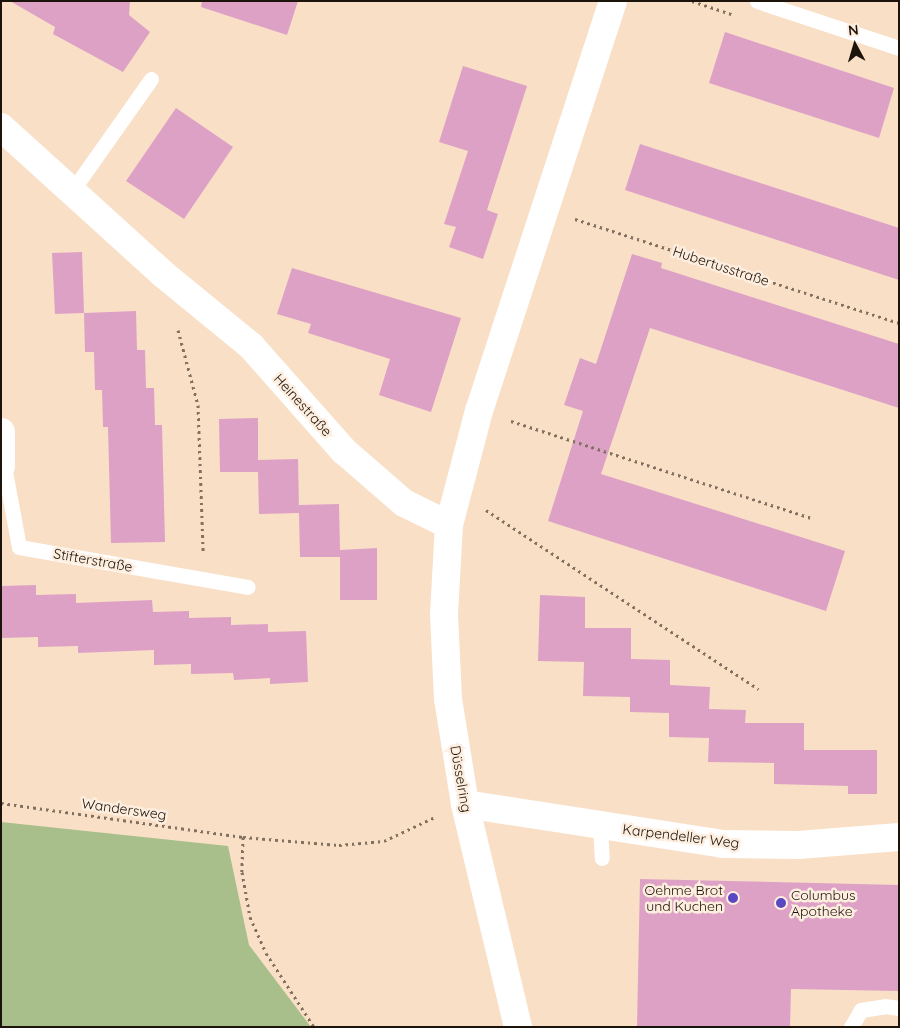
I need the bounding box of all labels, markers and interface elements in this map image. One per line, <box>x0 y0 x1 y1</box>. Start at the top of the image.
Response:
north arrow <box>830 20 880 70</box>
text: N <box>847 21 859 40</box>
street label: Hubertusstraße <box>671 242 771 290</box>
street label: Heinestraße <box>271 370 335 440</box>
street label: Stifterstraße <box>52 545 134 575</box>
street label: Düsselring <box>447 744 475 814</box>
street label: Wandersweg <box>81 795 167 823</box>
street label: Karpendeller Weg <box>622 821 740 851</box>
place label: Oehme Brot und Kuchen <box>644 882 723 914</box>
place label: Columbus Apotheke <box>791 887 855 920</box>
marker: Oehme Brot und Kuchen <box>727 892 739 904</box>
marker: Columbus Apotheke <box>775 897 787 909</box>

